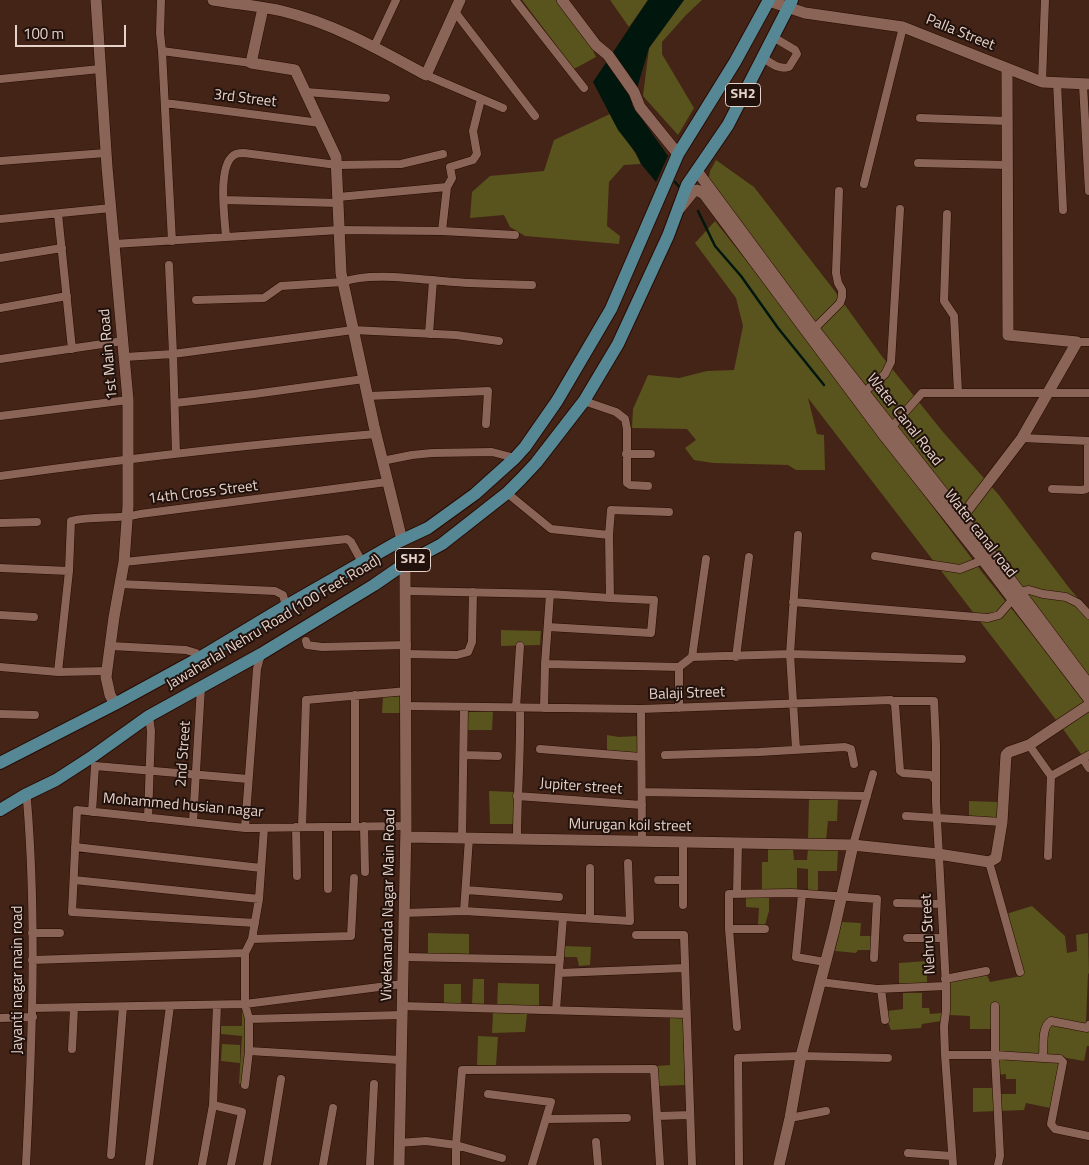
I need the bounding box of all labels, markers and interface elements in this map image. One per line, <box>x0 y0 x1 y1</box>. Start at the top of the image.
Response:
street label: Palla Street <box>923 11 997 55</box>
scale bar <box>18 15 129 47</box>
text: 100 m <box>23 22 64 45</box>
road number: SH2 <box>726 84 760 106</box>
street label: 3rd Street <box>212 86 278 112</box>
street label: 1st Main Road <box>96 308 122 400</box>
street label: Water Canal Road <box>862 370 946 470</box>
street label: 14th Cross Street <box>147 477 259 509</box>
street label: Water canal road <box>940 486 1020 582</box>
road number: SH2 <box>396 548 430 572</box>
street label: Jawaharlal Nehru Road (100 Feet Road) <box>163 552 385 694</box>
street label: Balaji Street <box>649 684 725 704</box>
street label: 2nd Street <box>173 720 195 788</box>
street label: Jupiter street <box>539 775 623 799</box>
street label: Mohammed husian nagar <box>102 790 264 822</box>
street label: Vivekananda Nagar Main Road <box>378 809 400 1001</box>
street label: Murugan koil street <box>568 816 692 836</box>
street label: Nehru Street <box>918 893 940 975</box>
street label: Jayanti nagar main road <box>9 906 27 1054</box>

